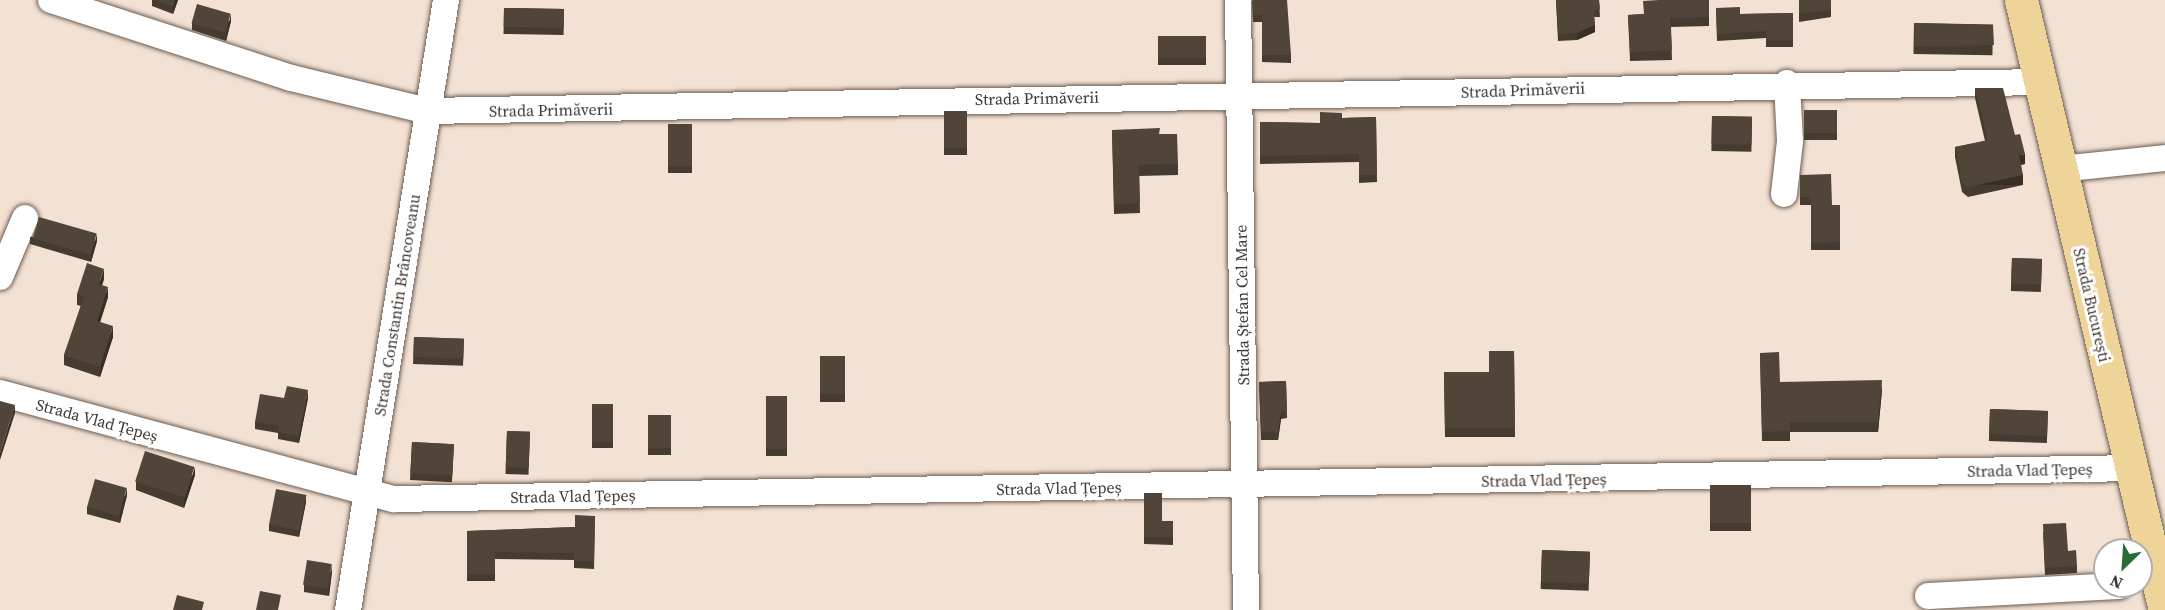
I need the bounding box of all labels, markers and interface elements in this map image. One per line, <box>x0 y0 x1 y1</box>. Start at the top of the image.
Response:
street label: Strada Primăverii <box>1461 78 1585 102</box>
street label: Strada Primăverii <box>975 87 1099 109</box>
street label: Strada Primăverii <box>489 99 613 121</box>
street label: Strada Constantin Brâncoveanu <box>370 193 424 417</box>
street label: Strada Ștefan Cel Mare <box>1231 225 1253 385</box>
street label: Strada București <box>2070 246 2114 364</box>
street label: Strada Vlad Țepeș <box>34 394 160 446</box>
street label: Strada Vlad Țepeș <box>1967 459 2093 481</box>
street label: Strada Vlad Țepeș <box>1481 469 1607 491</box>
street label: Strada Vlad Țepeș <box>996 477 1122 499</box>
street label: Strada Vlad Țepeș <box>510 485 636 507</box>
north arrow <box>2093 538 2153 598</box>
text: N <box>2106 570 2126 595</box>

